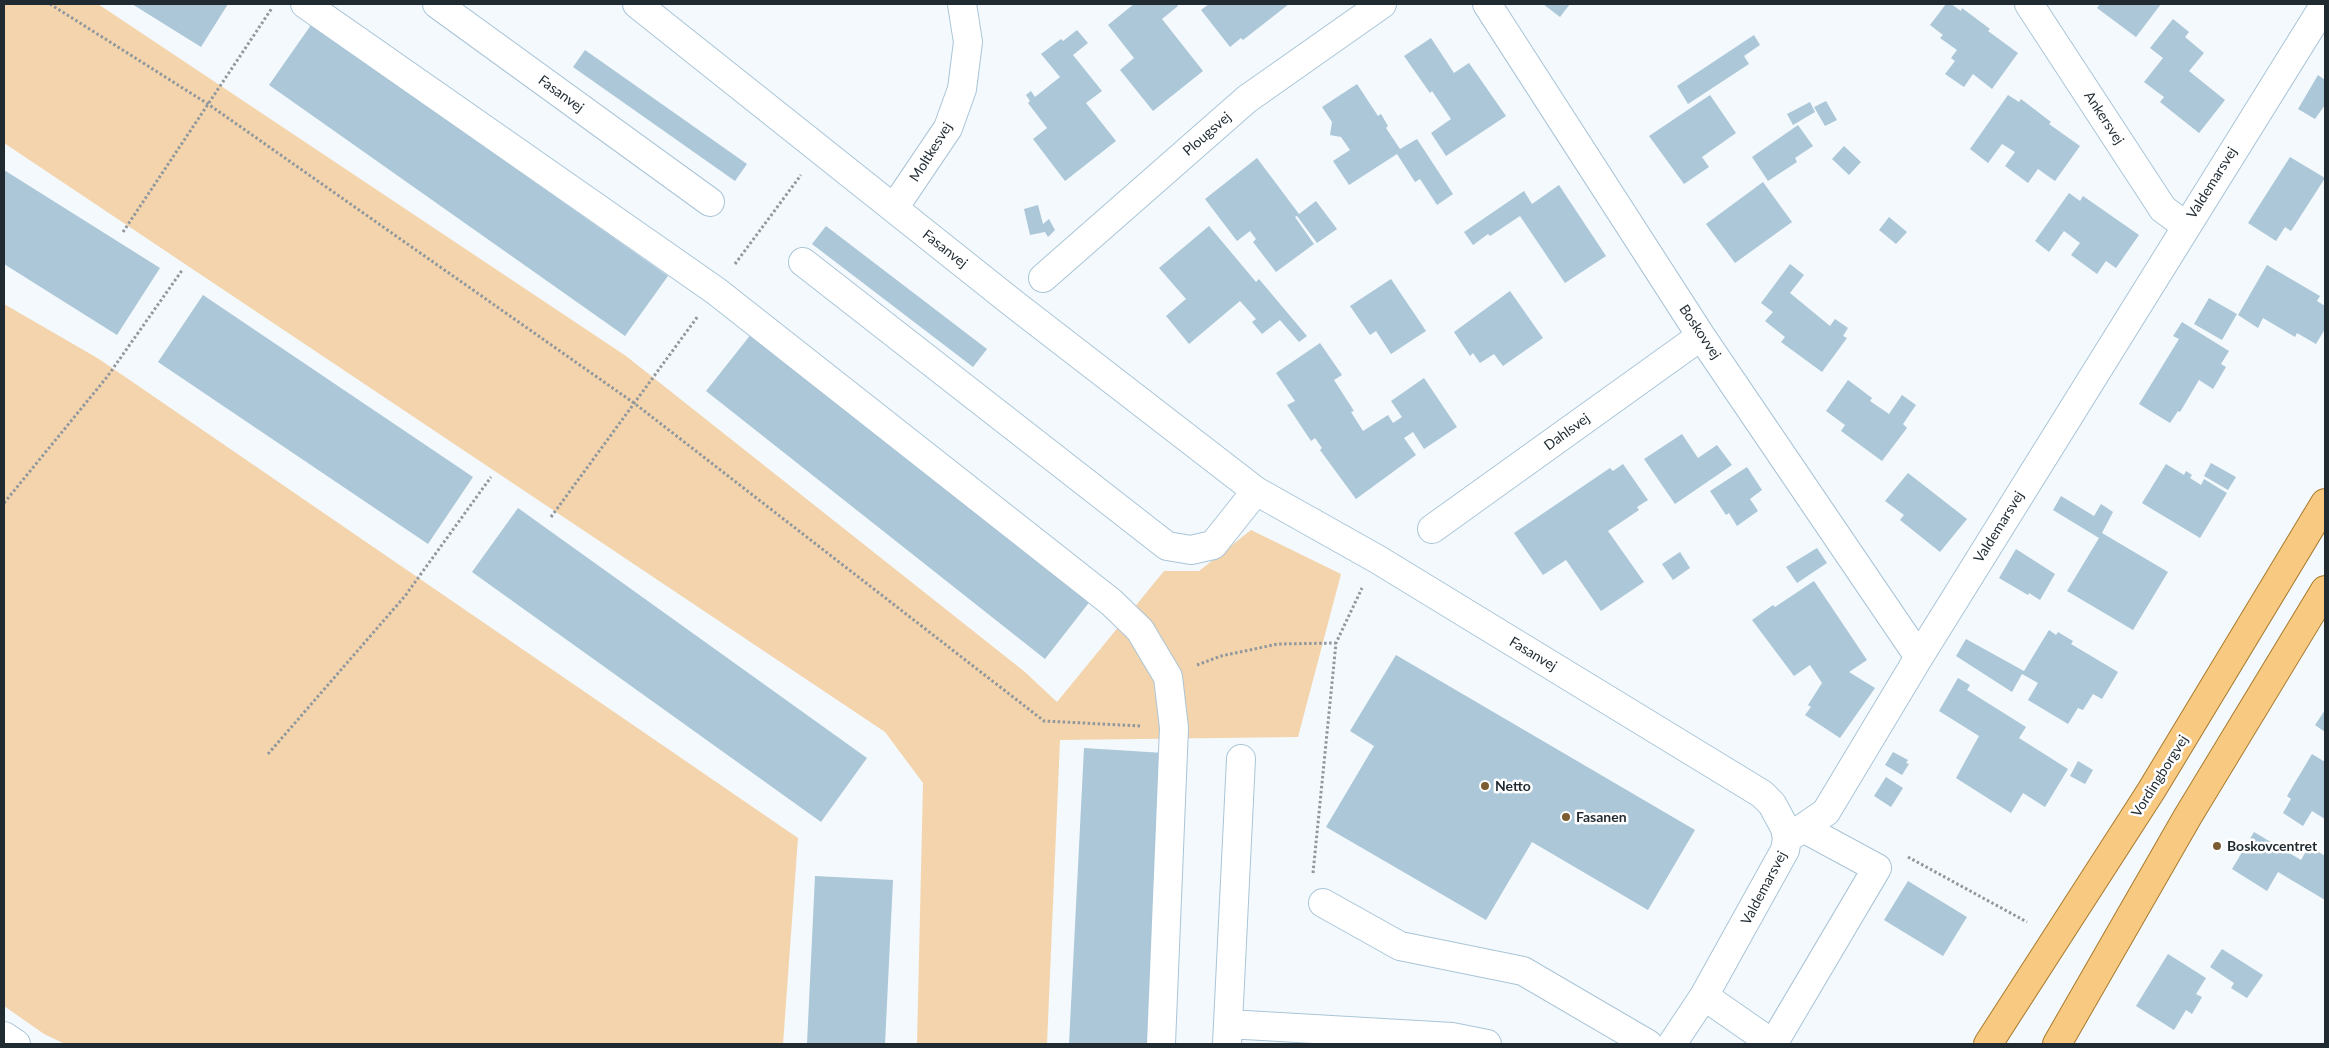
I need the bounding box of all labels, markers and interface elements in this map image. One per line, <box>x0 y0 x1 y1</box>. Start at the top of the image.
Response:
street label: Fasanvej <box>535 72 587 116</box>
street label: Ankersvej <box>2081 88 2127 148</box>
street label: Plougsvej <box>1179 108 1235 160</box>
street label: Moltkesvej <box>906 119 956 185</box>
street label: Valdemarsvej <box>2183 144 2241 222</box>
street label: Fasanvej <box>919 226 971 272</box>
street label: Boskovvej <box>1676 301 1724 363</box>
street label: Dahlsvej <box>1541 410 1593 454</box>
street label: Valdemarsvej <box>1970 488 2028 566</box>
street label: Fasanvej <box>1506 633 1560 675</box>
street label: Vordingborgvej <box>2128 732 2192 820</box>
place label: Netto <box>1495 778 1531 794</box>
marker: Netto <box>1479 780 1491 792</box>
place label: Fasanen <box>1576 809 1627 825</box>
marker: Fasanen <box>1560 811 1572 823</box>
place label: Boskovcentret <box>2227 838 2317 854</box>
marker: Boskovcentret <box>2211 840 2223 852</box>
street label: Valdemarsvej <box>1738 848 1790 928</box>

